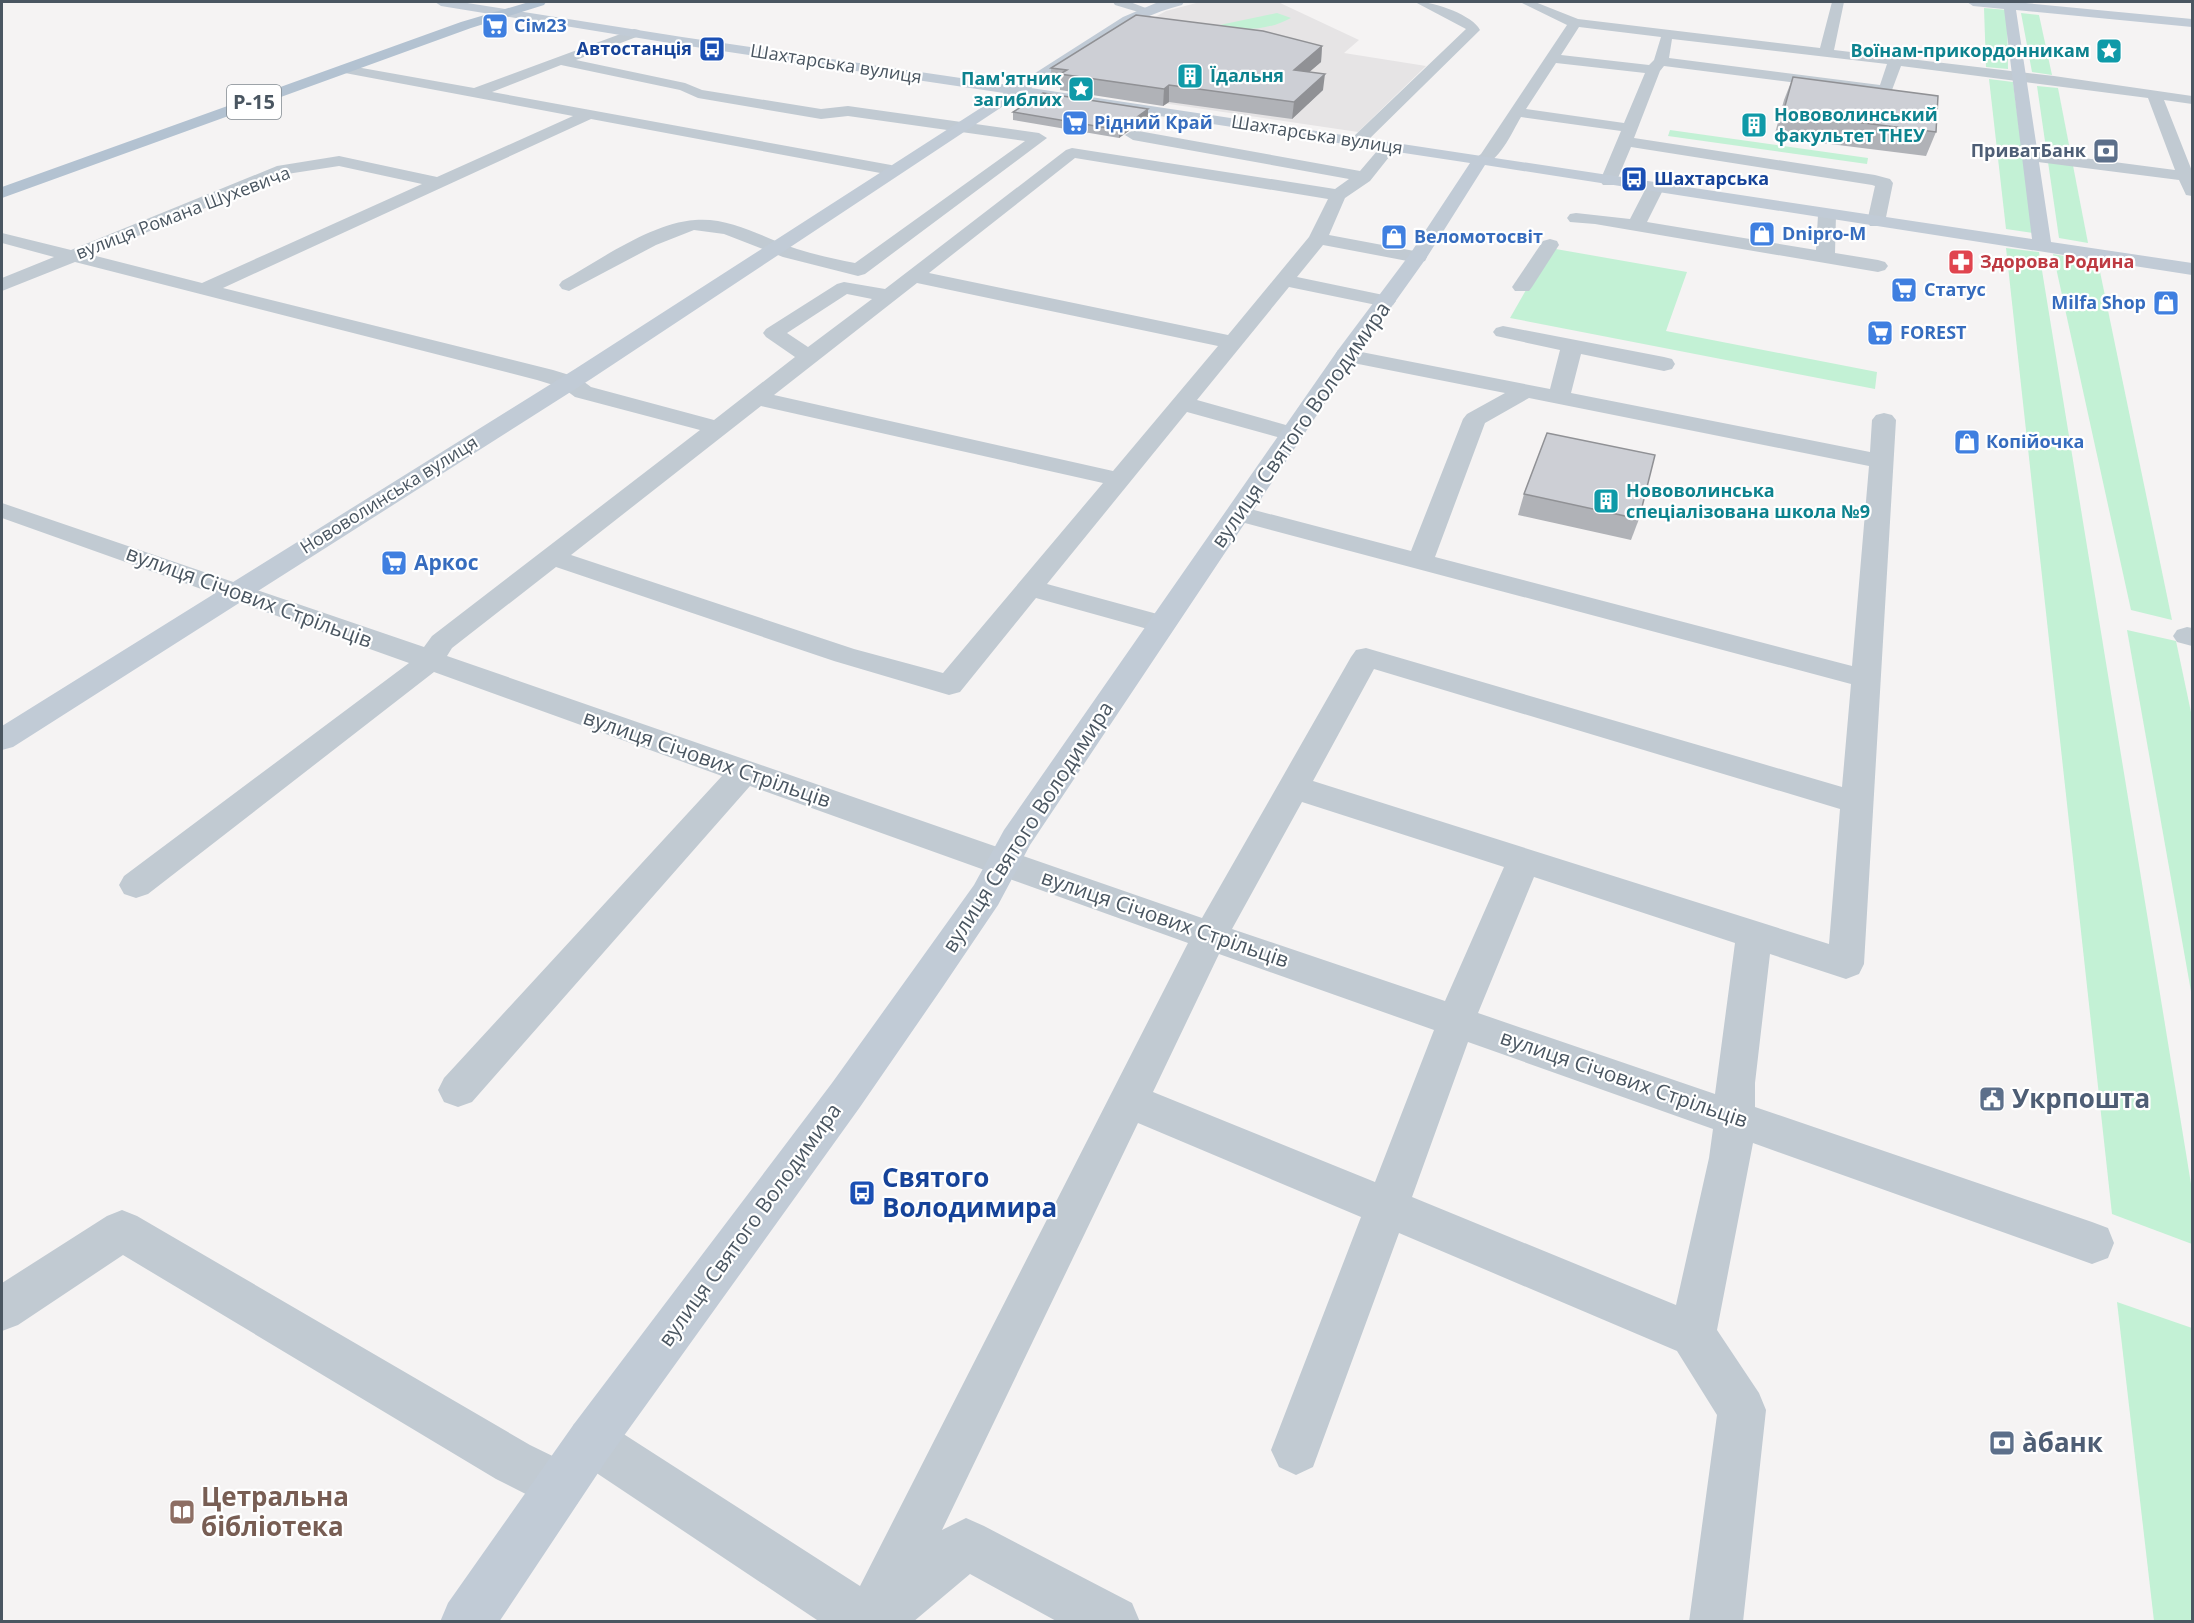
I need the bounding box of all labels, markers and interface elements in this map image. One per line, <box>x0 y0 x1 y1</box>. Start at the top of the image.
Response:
supermarket icon: Сім23 <box>480 11 510 41</box>
place label: Сім23 <box>514 13 567 37</box>
bus stop icon: Автостанція <box>697 34 727 64</box>
place label: Автостанція <box>577 36 692 60</box>
place icon: Воїнам-прикордонникам <box>2094 36 2124 66</box>
street label: Шахтарська вулиця <box>749 38 923 88</box>
place label: Воїнам-прикордонникам <box>1851 38 2090 62</box>
building icon: Їдальня <box>1175 61 1205 91</box>
place label: Їдальня <box>1209 63 1284 87</box>
place label: Пам'ятник загиблих <box>961 66 1063 111</box>
place icon: Пам'ятник загиблих <box>1066 74 1096 104</box>
road number: Р-15 <box>227 85 281 119</box>
place label: Нововолинський факультет ТНЕУ <box>1774 102 1938 147</box>
supermarket icon: Рідний Край <box>1060 108 1090 138</box>
street label: Шахтарська вулиця <box>1230 109 1404 159</box>
place label: Рідний Край <box>1094 110 1213 134</box>
building icon: Нововолинський факультет ТНЕУ <box>1739 110 1769 140</box>
bank icon: ПриватБанк <box>2091 136 2121 166</box>
place label: ПриватБанк <box>1971 138 2087 162</box>
street label: вулиця Романа Шухевича <box>72 160 293 264</box>
bus stop icon: Шахтарська <box>1619 164 1649 194</box>
place label: Шахтарська <box>1654 166 1769 190</box>
shop icon: Dnipro-M <box>1747 219 1777 249</box>
place label: Dnipro-M <box>1782 221 1866 245</box>
shop icon: Веломотосвіт <box>1379 222 1409 252</box>
place label: Веломотосвіт <box>1414 224 1543 248</box>
pharmacy icon: Здорова Родина <box>1946 247 1976 277</box>
place label: Здорова Родина <box>1980 249 2134 273</box>
supermarket icon: Статус <box>1889 275 1919 305</box>
place label: Статус <box>1924 277 1986 301</box>
shop icon: Milfa Shop <box>2151 288 2181 318</box>
place label: Milfa Shop <box>2051 290 2146 314</box>
street label: вулиця Святого Володимира <box>1204 296 1396 553</box>
supermarket icon: FOREST <box>1865 318 1895 348</box>
place label: FOREST <box>1900 320 1967 344</box>
shop icon: Копійочка <box>1952 427 1982 457</box>
place label: Копійочка <box>1986 429 2084 453</box>
street label: Нововолинська вулиця <box>295 430 482 559</box>
place label: Нововолинська спеціалізована школа №9 <box>1626 478 1870 523</box>
building icon: Нововолинська спеціалізована школа №9 <box>1591 486 1621 516</box>
street label: вулиця Січових Стрільців <box>122 538 376 654</box>
supermarket icon: Аркос <box>379 548 409 578</box>
place label: Аркос <box>414 548 479 576</box>
street label: вулиця Святого Володимира <box>935 695 1119 957</box>
street label: вулиця Січових Стрільців <box>580 702 835 814</box>
street label: вулиця Січових Стрільців <box>1038 862 1293 974</box>
street label: вулиця Січових Стрільців <box>1497 1022 1752 1134</box>
place label: Укрпошта <box>2012 1080 2150 1116</box>
public building icon: Укрпошта <box>1977 1084 2007 1114</box>
street label: вулиця Святого Володимира <box>651 1097 847 1352</box>
place label: Святого Володимира <box>882 1159 1057 1225</box>
bus stop icon: Святого Володимира <box>847 1178 877 1208</box>
place label: а̀банк <box>2022 1424 2104 1460</box>
bank icon: а̀банк <box>1987 1428 2017 1458</box>
place label: Цетральна бібліотека <box>201 1478 349 1544</box>
library icon: Цетральна бібліотека <box>167 1497 197 1527</box>

